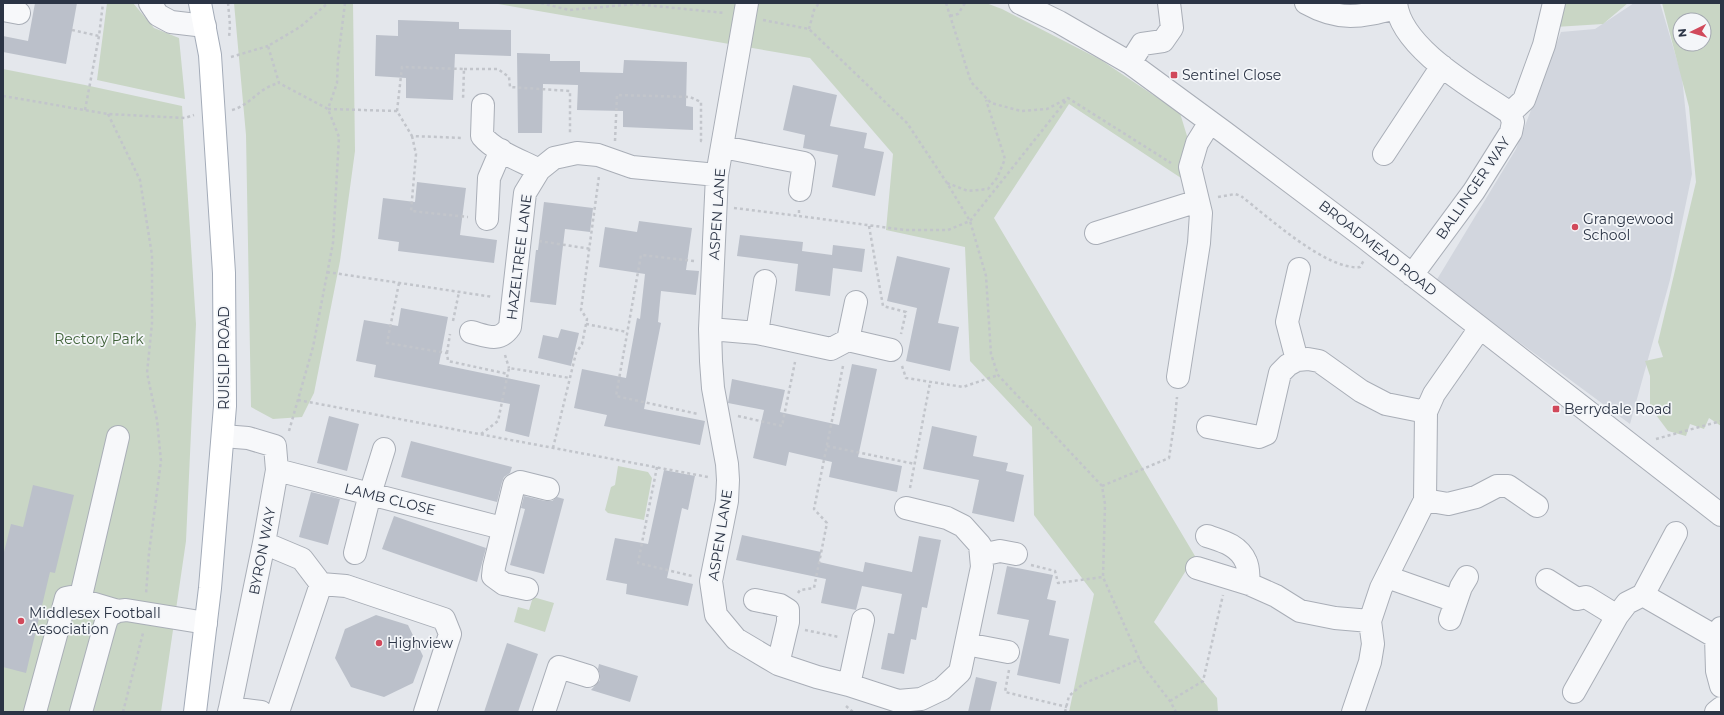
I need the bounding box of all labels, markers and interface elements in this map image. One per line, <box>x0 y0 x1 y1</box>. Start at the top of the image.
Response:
north arrow <box>1672 12 1712 52</box>
text: N <box>1675 28 1689 38</box>
place label: Sentinel Close <box>1182 66 1281 84</box>
marker: Sentinel Close <box>1169 70 1179 80</box>
street label: BALLINGER WAY <box>1432 133 1514 243</box>
street label: ASPEN LANE <box>705 167 729 261</box>
street label: HAZELTREE LANE <box>502 193 536 321</box>
street label: BROADMEAD ROAD <box>1315 196 1441 300</box>
place label: Grangewood School <box>1583 210 1674 244</box>
marker: Grangewood School <box>1570 222 1580 232</box>
street label: RUISLIP ROAD <box>215 306 233 410</box>
park label: Rectory Park <box>54 330 144 348</box>
place label: Berrydale Road <box>1564 400 1672 418</box>
marker: Berrydale Road <box>1551 404 1561 414</box>
street label: LAMB CLOSE <box>342 479 438 519</box>
street label: ASPEN LANE <box>704 488 736 582</box>
street label: BYRON WAY <box>245 506 279 596</box>
place label: Middlesex Football Association <box>29 604 161 638</box>
marker: Middlesex Football Association <box>16 616 26 626</box>
place label: Highview <box>387 634 454 652</box>
marker: Highview <box>374 638 384 648</box>

